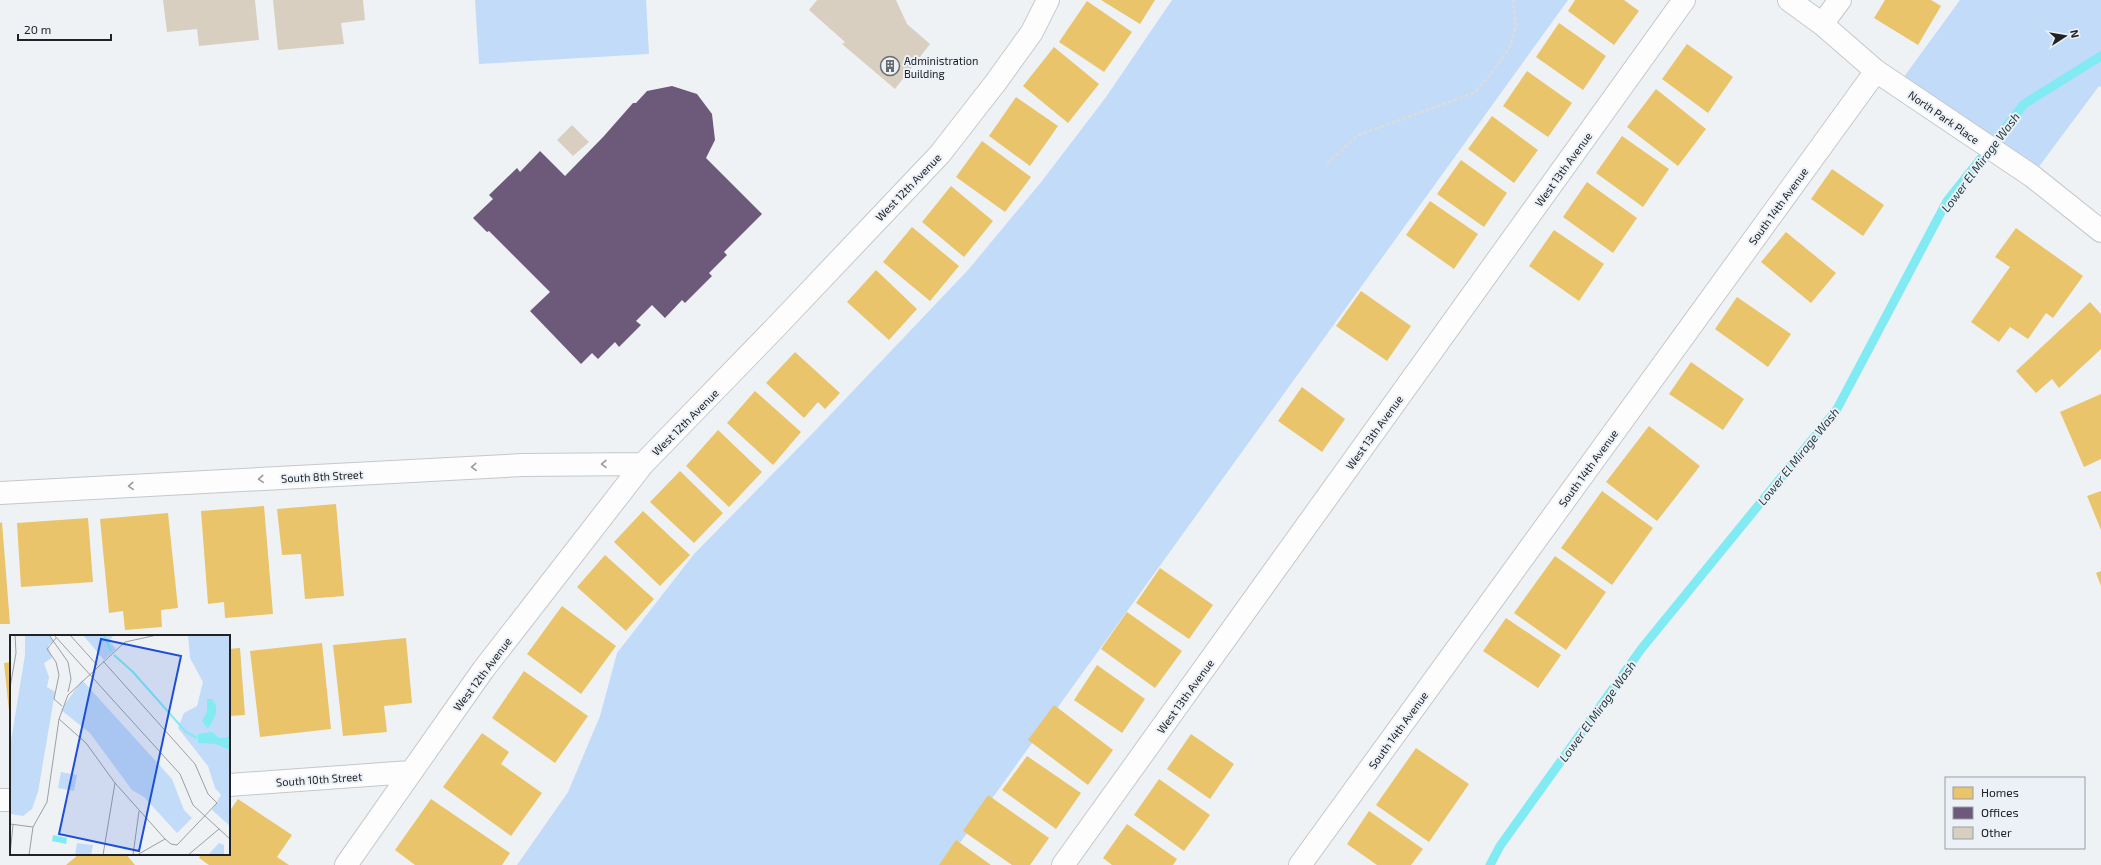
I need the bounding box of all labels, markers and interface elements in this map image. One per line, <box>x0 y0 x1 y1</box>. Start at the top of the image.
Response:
scale bar <box>18 16 111 42</box>
north arrow <box>2045 16 2085 56</box>
text: 20 m <box>24 22 51 36</box>
text: N <box>2068 29 2082 39</box>
place label: Administration Building <box>904 54 978 80</box>
building icon: Administration Building <box>879 55 901 77</box>
street label: North Park Place <box>1906 88 1982 146</box>
water label: Lower El Mirage Wash <box>1938 109 2022 215</box>
street label: West 13th Avenue <box>1532 129 1594 209</box>
street label: West 12th Avenue <box>873 151 943 223</box>
street label: South 14th Avenue <box>1746 165 1810 247</box>
street label: West 12th Avenue <box>649 386 721 458</box>
street label: West 13th Avenue <box>1343 392 1405 472</box>
water label: Lower El Mirage Wash <box>1754 405 1842 507</box>
street label: South 14th Avenue <box>1556 427 1620 509</box>
one-way arrow <box>601 460 607 468</box>
one-way arrow <box>471 463 477 472</box>
street label: South 8th Street <box>281 467 363 485</box>
one-way arrow <box>258 474 264 483</box>
one-way arrow <box>128 481 134 490</box>
inset map <box>10 635 230 855</box>
street label: West 12th Avenue <box>450 635 514 713</box>
street label: West 13th Avenue <box>1154 656 1216 736</box>
water label: Lower El Mirage Wash <box>1556 658 1638 764</box>
street label: South 14th Avenue <box>1366 689 1430 771</box>
street label: South 10th Street <box>275 770 363 788</box>
legend <box>1945 777 2085 849</box>
text: Homes <box>1981 785 2019 799</box>
text: Offices <box>1981 805 2018 819</box>
text: Other <box>1981 825 2012 839</box>

